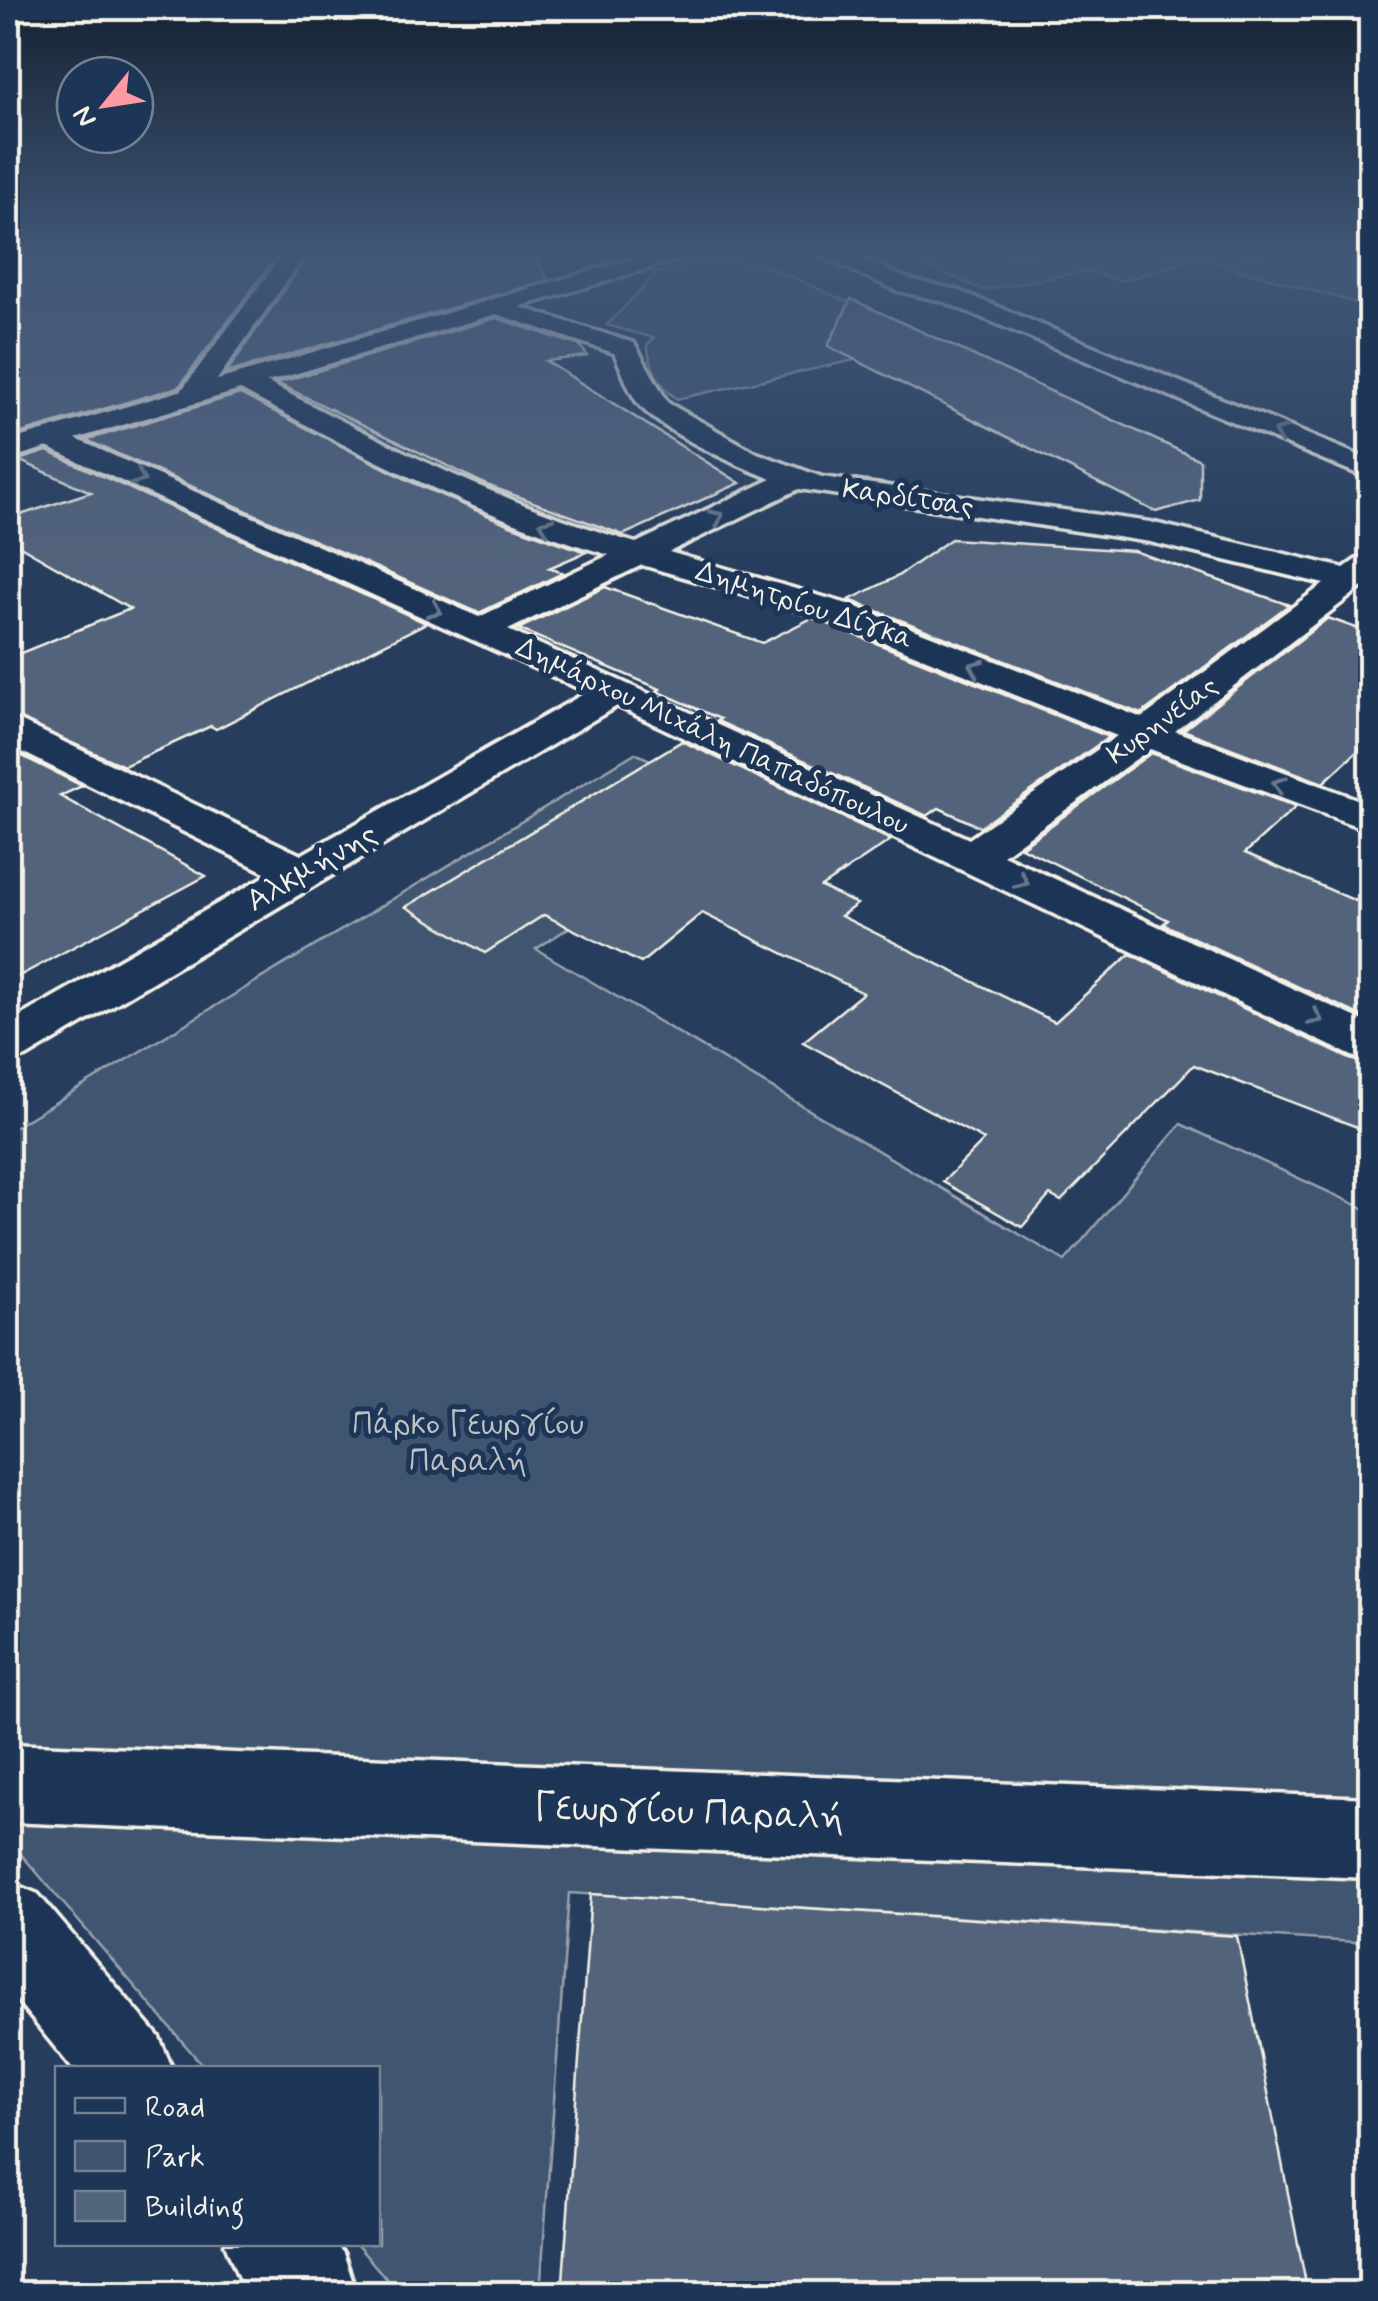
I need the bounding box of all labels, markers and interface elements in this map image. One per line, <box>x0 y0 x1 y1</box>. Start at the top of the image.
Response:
north arrow <box>55 55 155 155</box>
text: N <box>65 99 106 134</box>
one-way arrow <box>1273 425 1291 445</box>
one-way arrow <box>129 465 147 485</box>
street label: Καρδίτσας <box>840 471 976 527</box>
one-way arrow <box>707 509 725 529</box>
one-way arrow <box>538 516 556 536</box>
street label: Δημητρίου Δίγκα <box>691 553 917 659</box>
one-way arrow <box>425 598 443 618</box>
street label: Δημάρχου Μιχάλη Παπαδόπουλου <box>510 629 914 845</box>
one-way arrow <box>968 658 986 678</box>
street label: Κυρηνείας <box>1100 668 1226 774</box>
one-way arrow <box>1272 775 1289 796</box>
street label: Αλκμήνης <box>239 814 385 922</box>
one-way arrow <box>1012 868 1030 888</box>
one-way arrow <box>1306 1006 1324 1026</box>
park label: Πάρκο Γεωργίου Παραλή <box>352 1404 584 1483</box>
street label: Γεωργίου Παραλή <box>533 1783 845 1843</box>
legend <box>55 2066 380 2246</box>
text: Road <box>145 2088 205 2127</box>
text: Park <box>145 2138 205 2177</box>
text: Building <box>145 2188 244 2230</box>

